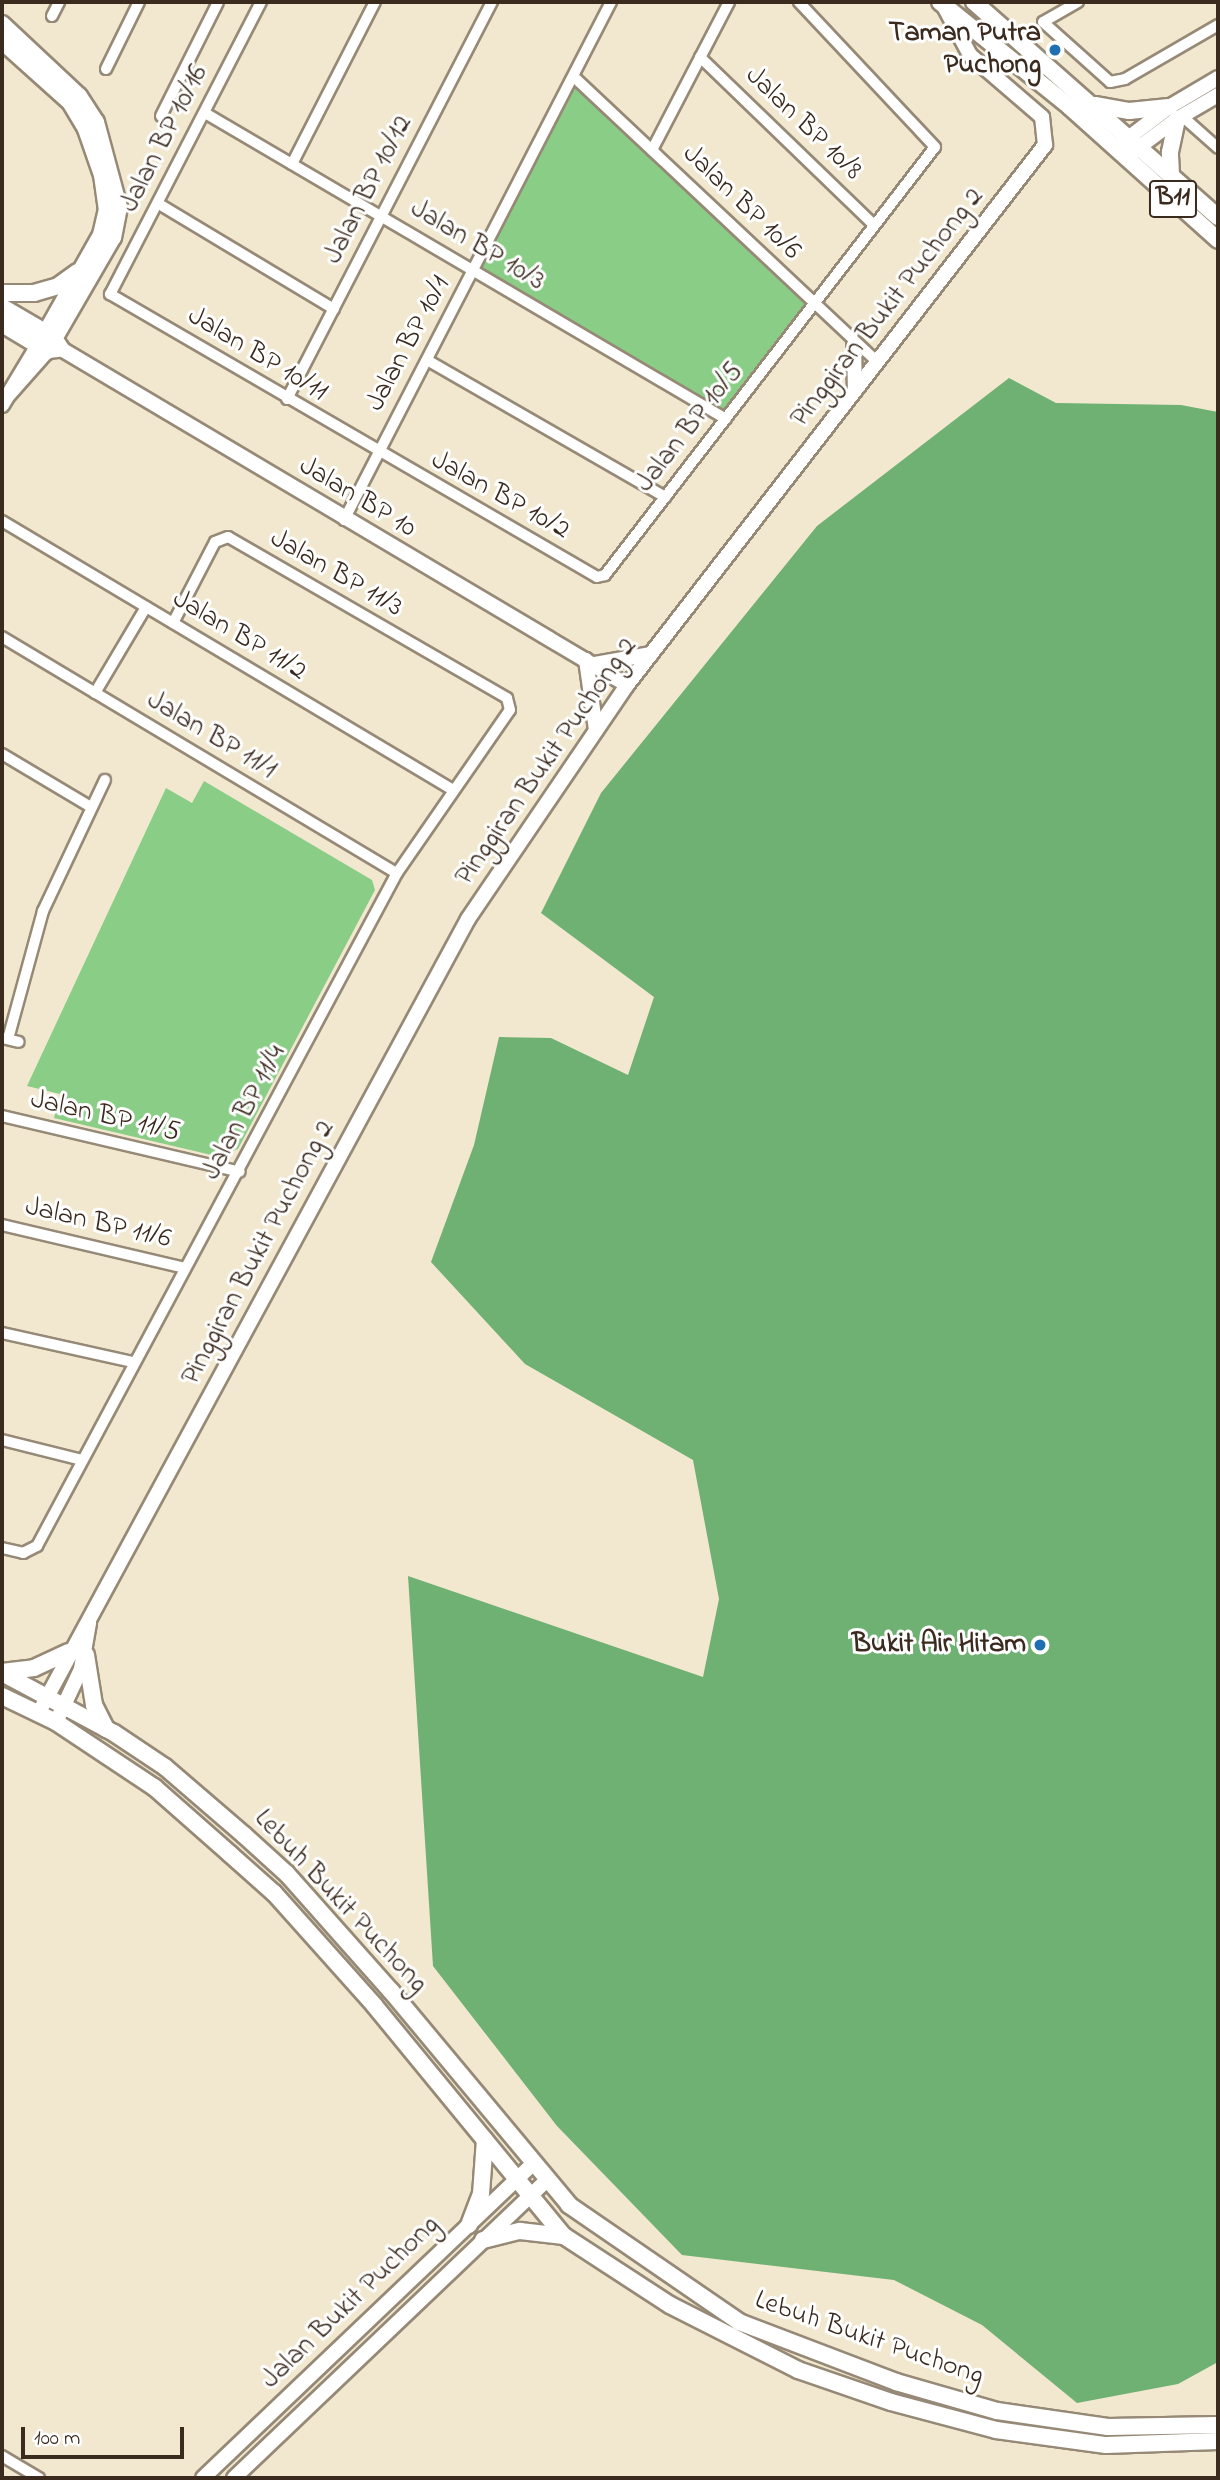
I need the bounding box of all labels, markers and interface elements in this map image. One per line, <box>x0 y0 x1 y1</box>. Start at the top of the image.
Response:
place label: Taman Putra Puchong <box>889 17 1041 83</box>
marker: Taman Putra Puchong <box>1047 42 1063 58</box>
street label: Jalan BP 10/16 <box>114 60 216 218</box>
street label: Jalan BP 10/8 <box>737 60 869 188</box>
street label: Jalan BP 10/12 <box>317 110 421 270</box>
street label: Jalan BP 10/6 <box>675 138 807 268</box>
road number: B11 <box>1148 176 1198 222</box>
street label: Pinggiran Bukit Puchong 2 <box>784 182 992 434</box>
street label: Jalan BP 10/3 <box>404 193 550 299</box>
street label: Jalan BP 10/1 <box>359 271 459 417</box>
street label: Jalan BP 10/11 <box>181 300 333 410</box>
street label: Jalan BP 10/5 <box>629 356 751 500</box>
street label: Jalan BP 10/2 <box>425 444 575 548</box>
street label: Jalan BP 10 <box>292 450 422 546</box>
street label: Jalan BP 11/3 <box>264 522 408 626</box>
street label: Jalan BP 11/2 <box>166 583 312 689</box>
street label: Pinggiran Bukit Puchong 2 <box>449 632 645 892</box>
street label: Jalan BP 11/1 <box>140 684 282 788</box>
street label: Jalan BP 11/4 <box>195 1040 295 1186</box>
street label: Jalan BP 11/5 <box>27 1084 183 1150</box>
street label: Pinggiran Bukit Puchong 2 <box>175 1115 343 1391</box>
street label: Jalan BP 11/6 <box>22 1191 174 1257</box>
place label: Bukit Air Hitam <box>852 1628 1026 1662</box>
marker: Bukit Air Hitam <box>1032 1637 1048 1653</box>
street label: Lebuh Bukit Puchong <box>246 1803 434 2001</box>
street label: Jalan Bukit Puchong <box>255 2209 447 2397</box>
street label: Lebuh Bukit Puchong <box>750 2284 988 2394</box>
scale bar <box>24 2414 187 2458</box>
text: 100 m <box>34 2424 80 2454</box>

